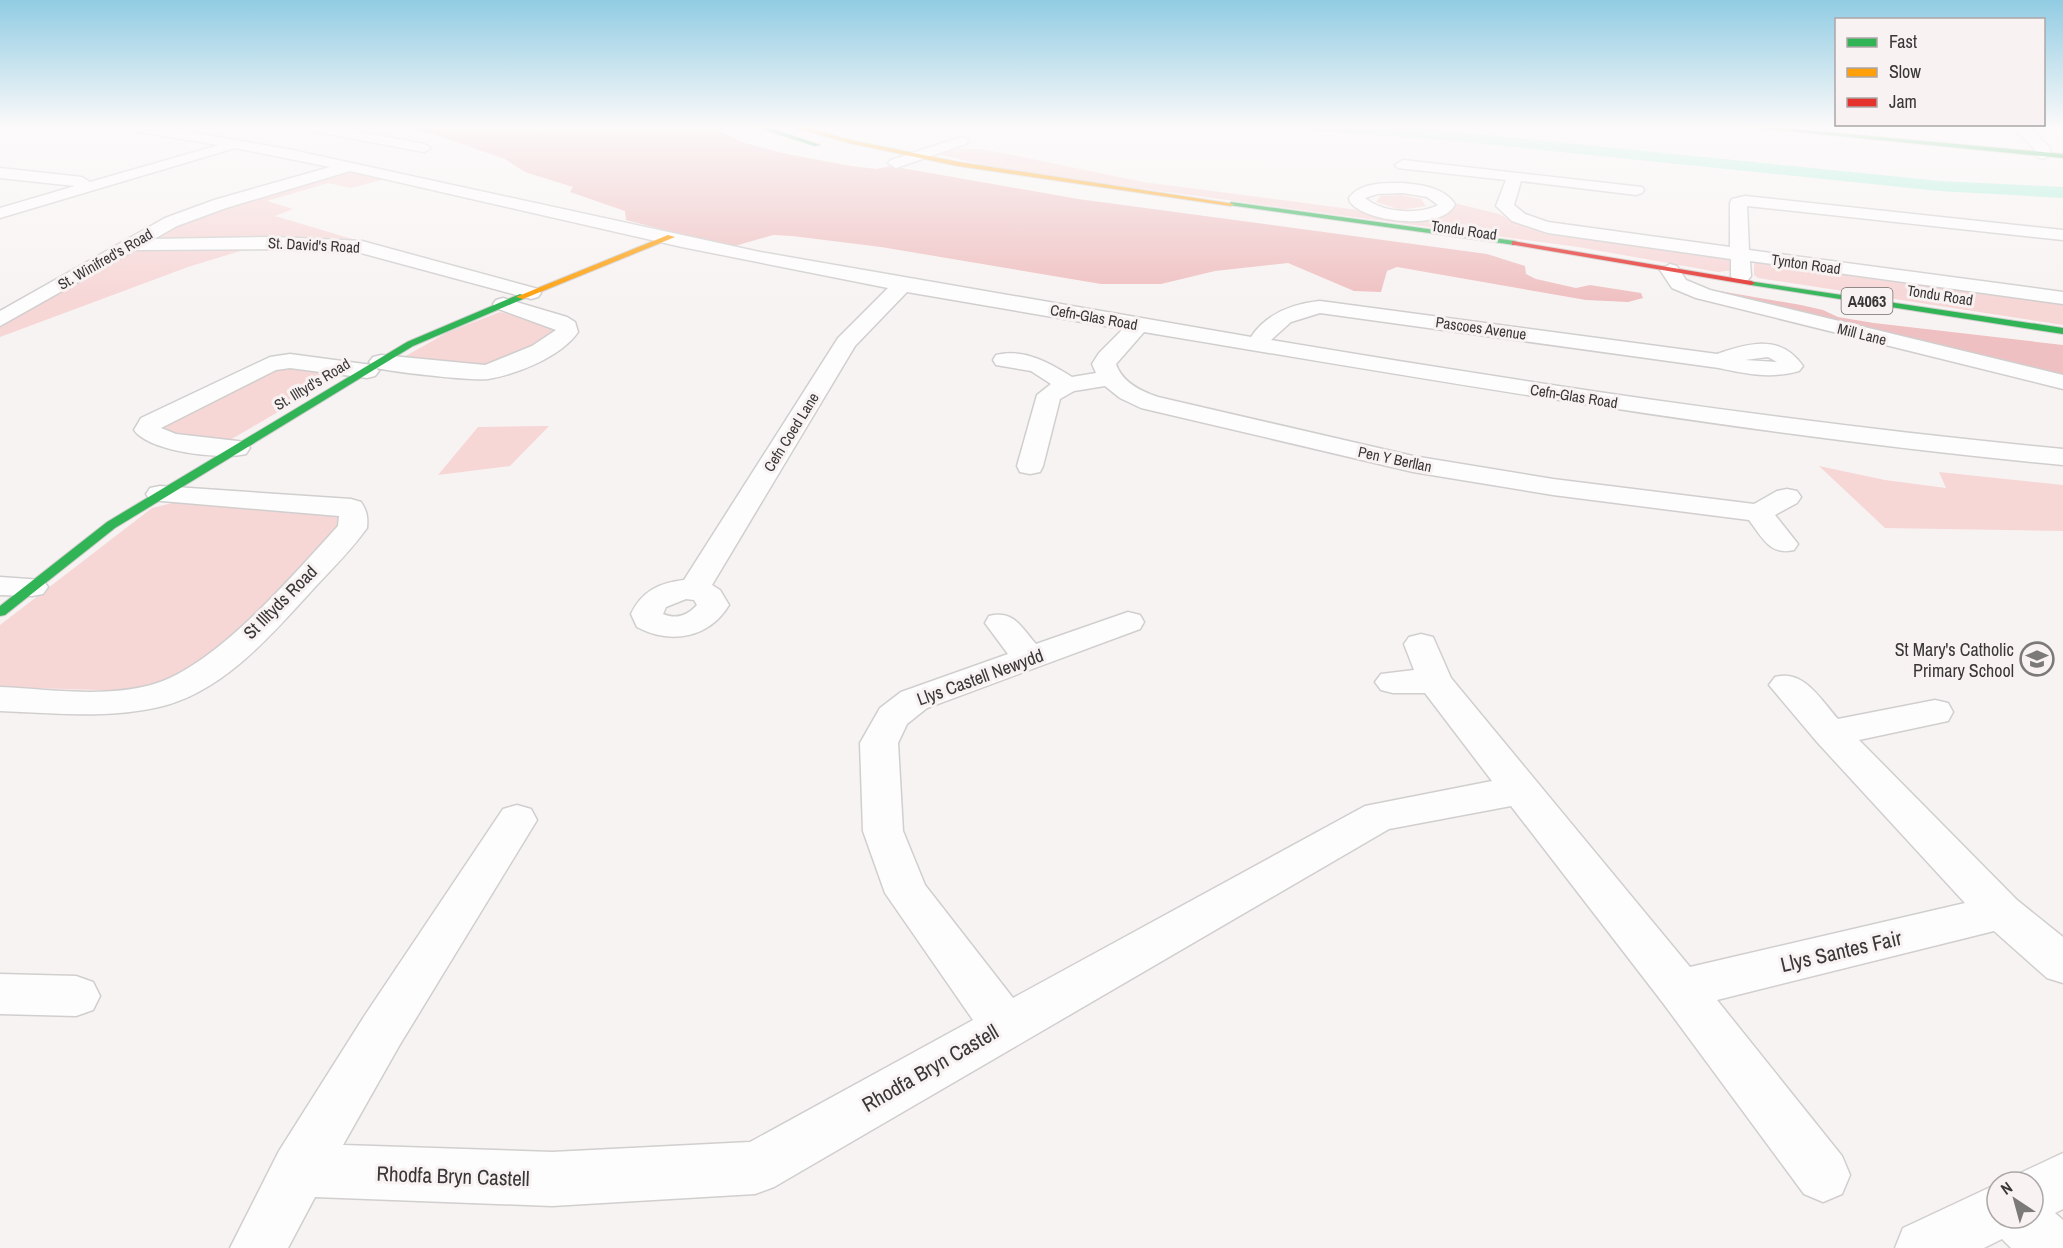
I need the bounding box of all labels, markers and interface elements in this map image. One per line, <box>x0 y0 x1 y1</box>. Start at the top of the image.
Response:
legend <box>1835 18 2045 126</box>
text: Fast <box>1889 29 1917 54</box>
text: Slow <box>1889 59 1921 84</box>
text: Jam <box>1889 89 1917 114</box>
street label: Tondu Road <box>1430 215 1498 245</box>
street label: St. Winifred's Road <box>54 223 156 295</box>
street label: St. David's Road <box>268 232 360 258</box>
street label: Tynton Road <box>1770 249 1842 279</box>
street label: Tondu Road <box>1906 279 1974 311</box>
road number: A4063 <box>1842 288 1892 314</box>
street label: Cefn-Glas Road <box>1049 299 1139 335</box>
street label: Pascoes Avenue <box>1434 311 1528 345</box>
street label: Mill Lane <box>1835 318 1889 350</box>
street label: St. Illtyd's Road <box>270 353 354 415</box>
street label: Cefn-Glas Road <box>1529 379 1619 413</box>
street label: Cefn Coed Lane <box>758 388 824 476</box>
street label: Pen Y Berllan <box>1356 441 1434 477</box>
street label: St Illtyds Road <box>238 560 322 644</box>
place label: St Mary's Catholic Primary School <box>1895 637 2014 683</box>
school or university icon: St Mary's Catholic Primary School <box>2019 641 2055 677</box>
street label: Llys Castell Newydd <box>913 643 1047 711</box>
street label: Llys Santes Fair <box>1778 923 1905 979</box>
street label: Rhodfa Bryn Castell <box>856 1017 1004 1119</box>
street label: Rhodfa Bryn Castell <box>376 1159 530 1193</box>
north arrow <box>1985 1170 2045 1230</box>
text: N <box>1996 1176 2016 1200</box>

